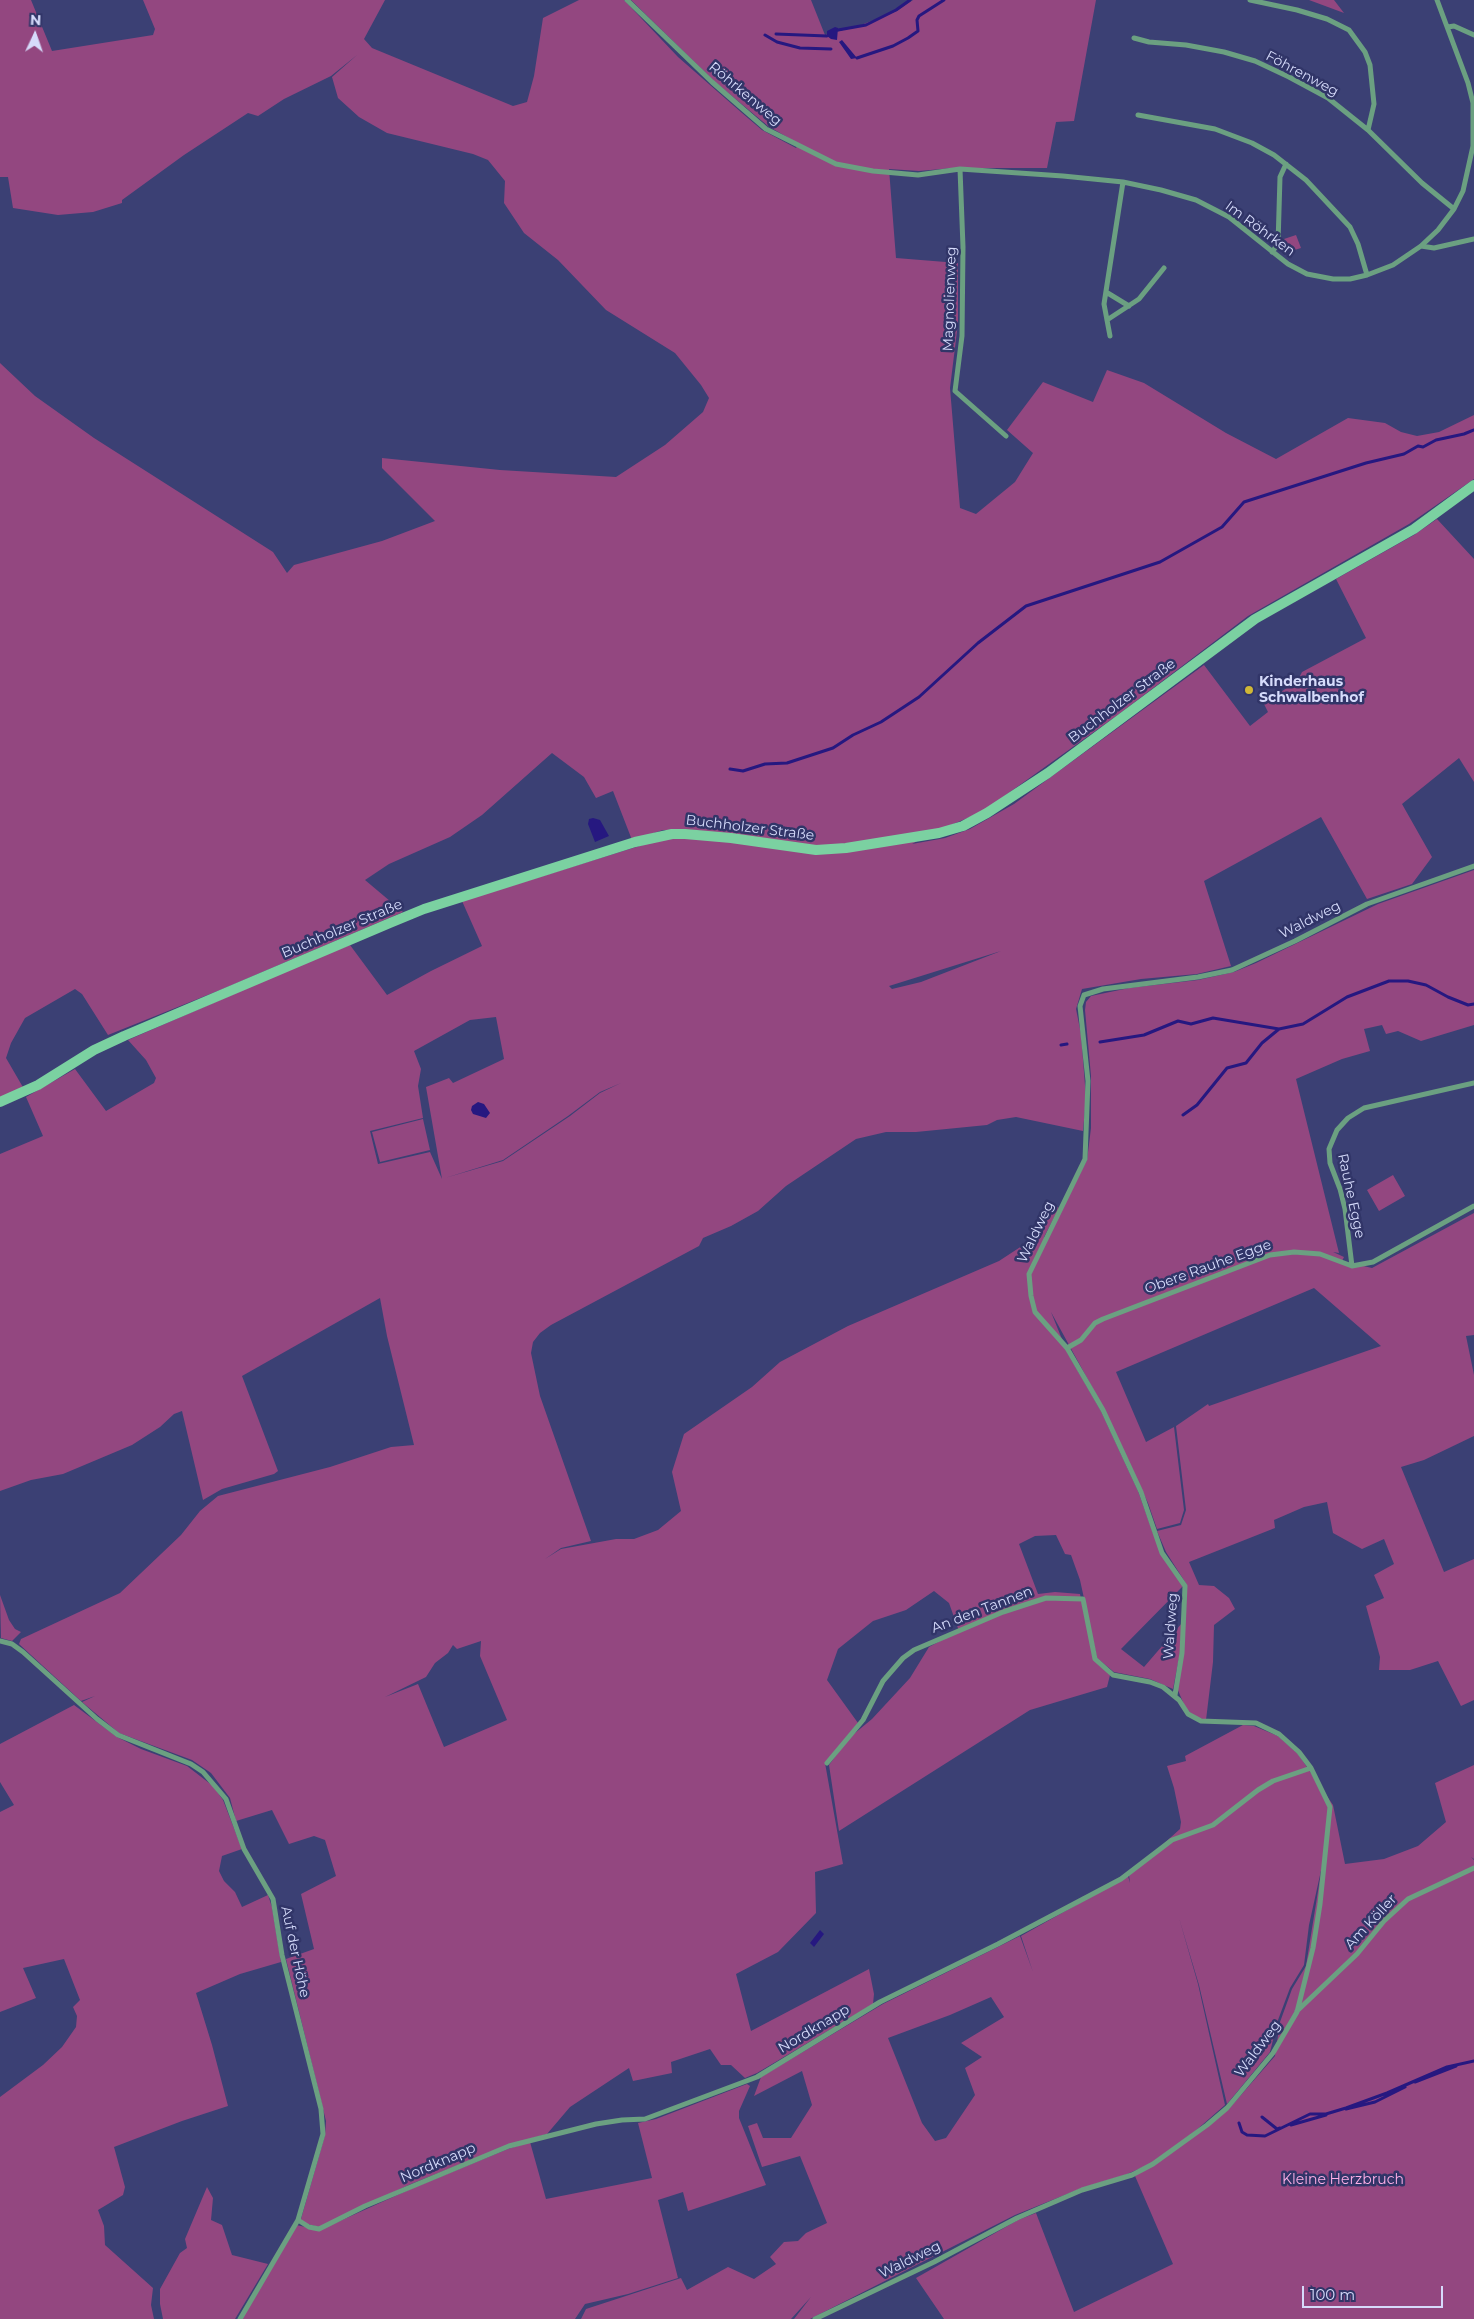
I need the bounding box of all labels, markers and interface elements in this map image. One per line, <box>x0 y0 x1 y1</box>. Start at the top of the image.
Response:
north arrow <box>10 10 60 60</box>
text: N <box>30 11 42 29</box>
street label: Föhrenweg <box>1263 48 1341 100</box>
street label: Röhrkenweg <box>705 59 785 129</box>
street label: Im Röhrken <box>1222 198 1298 260</box>
street label: Magnolienweg <box>940 246 960 352</box>
street label: Buchholzer Straße <box>1065 655 1179 747</box>
place label: Kinderhaus Schwalbenhof <box>1259 674 1364 706</box>
marker: Kinderhaus Schwalbenhof <box>1243 684 1255 696</box>
street label: Buchholzer Straße <box>685 812 815 844</box>
street label: Buchholzer Straße <box>279 896 405 962</box>
street label: Waldweg <box>1277 897 1343 943</box>
street label: Rauhe Egge <box>1334 1152 1368 1240</box>
street label: Waldweg <box>1014 1198 1058 1266</box>
street label: Obere Rauhe Egge <box>1142 1236 1274 1298</box>
street label: An den Tannen <box>929 1583 1035 1637</box>
street label: Waldweg <box>1160 1592 1182 1660</box>
street label: Am Köller <box>1341 1891 1401 1953</box>
street label: Auf der Höhe <box>277 1905 313 1999</box>
street label: Nordknapp <box>775 2001 853 2057</box>
street label: Waldweg <box>1231 2017 1285 2081</box>
street label: Nordknapp <box>398 2140 478 2186</box>
park label: Kleine Herzbruch <box>1282 2172 1404 2188</box>
street label: Waldweg <box>876 2238 944 2282</box>
scale bar <box>1304 2276 1445 2308</box>
text: 100 m <box>1310 2285 1355 2304</box>

